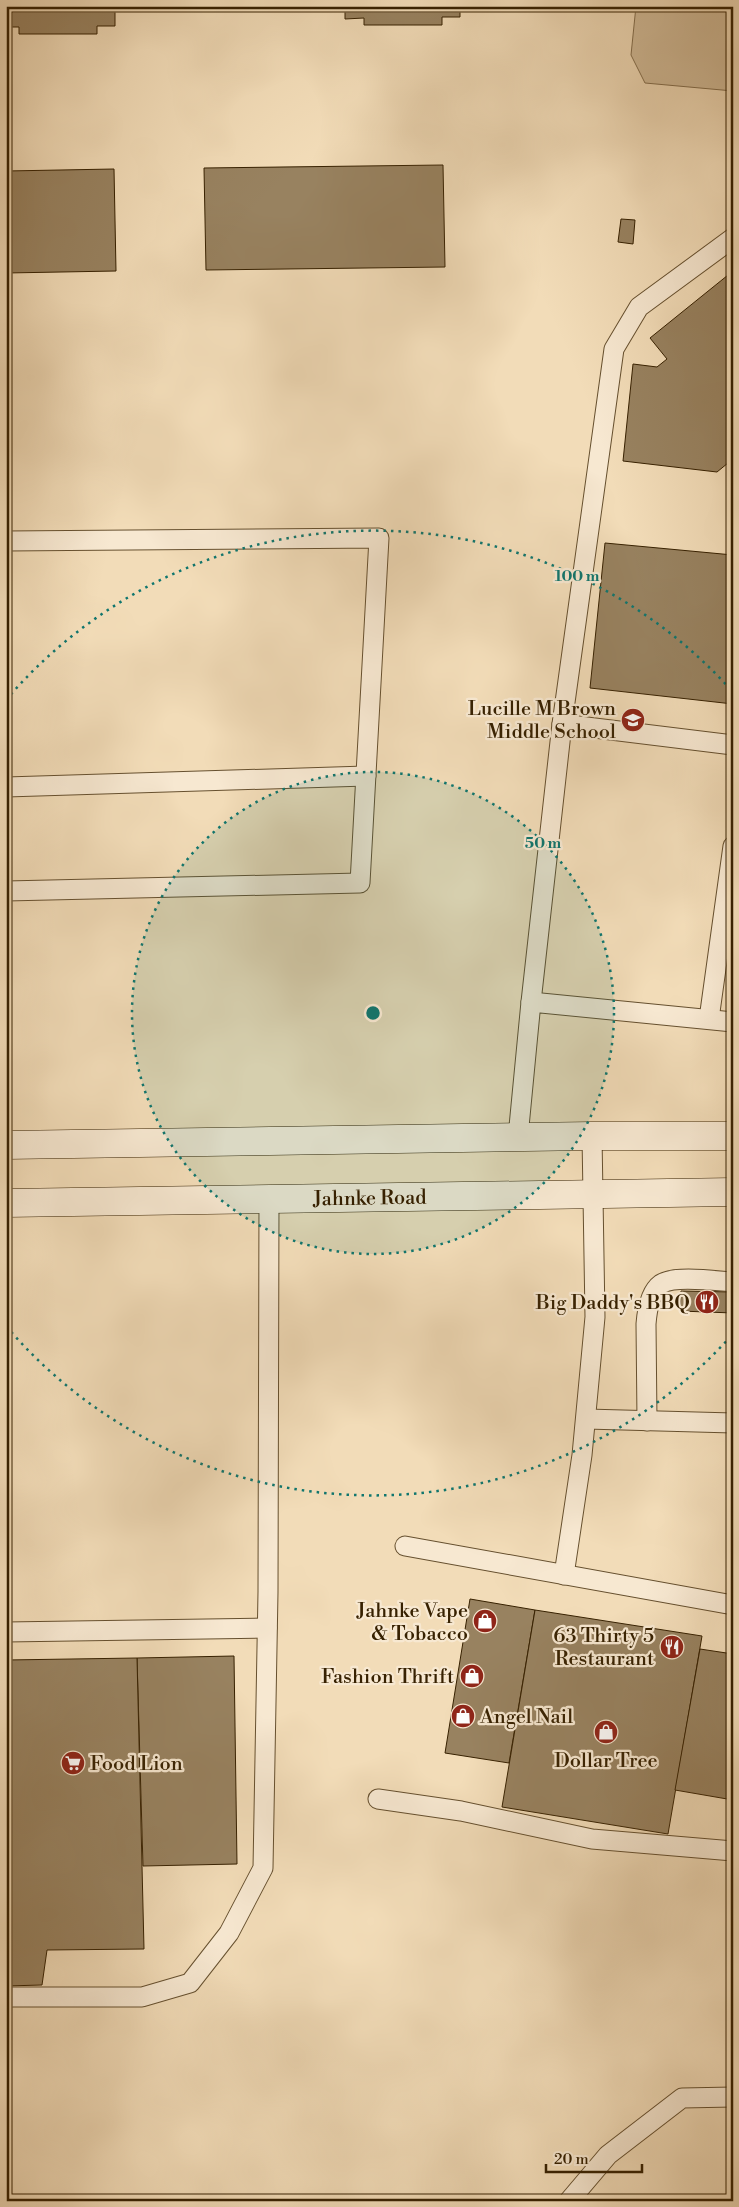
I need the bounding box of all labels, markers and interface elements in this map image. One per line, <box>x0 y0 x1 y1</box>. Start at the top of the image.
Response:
text: 100 m <box>555 567 600 586</box>
place label: Lucille M Brown Middle School <box>468 697 616 745</box>
school or university icon: Lucille M Brown Middle School <box>620 707 646 733</box>
text: 50 m <box>525 834 561 853</box>
centre of rings <box>364 1004 382 1022</box>
street label: Jahnke Road <box>312 1186 427 1212</box>
restaurant icon: Big Daddy's BBQ <box>694 1289 720 1315</box>
place label: Big Daddy's BBQ <box>535 1291 690 1316</box>
place label: Jahnke Vape & Tobacco <box>356 1599 468 1647</box>
shop icon: Jahnke Vape & Tobacco <box>472 1608 498 1634</box>
place label: 63 Thirty 5 Restaurant <box>553 1624 654 1672</box>
restaurant icon: 63 Thirty 5 Restaurant <box>659 1634 685 1660</box>
shop icon: Fashion Thrift <box>459 1663 485 1689</box>
place label: Fashion Thrift <box>321 1665 454 1690</box>
shop icon: Angel Nail <box>450 1703 476 1729</box>
place label: Angel Nail <box>479 1705 573 1730</box>
shop icon: Dollar Tree <box>593 1719 619 1745</box>
place label: Dollar Tree <box>554 1749 658 1774</box>
supermarket icon: Food Lion <box>60 1750 86 1776</box>
place label: Food Lion <box>90 1752 183 1777</box>
scale bar <box>546 2142 643 2174</box>
text: 20 m <box>554 2150 589 2169</box>

